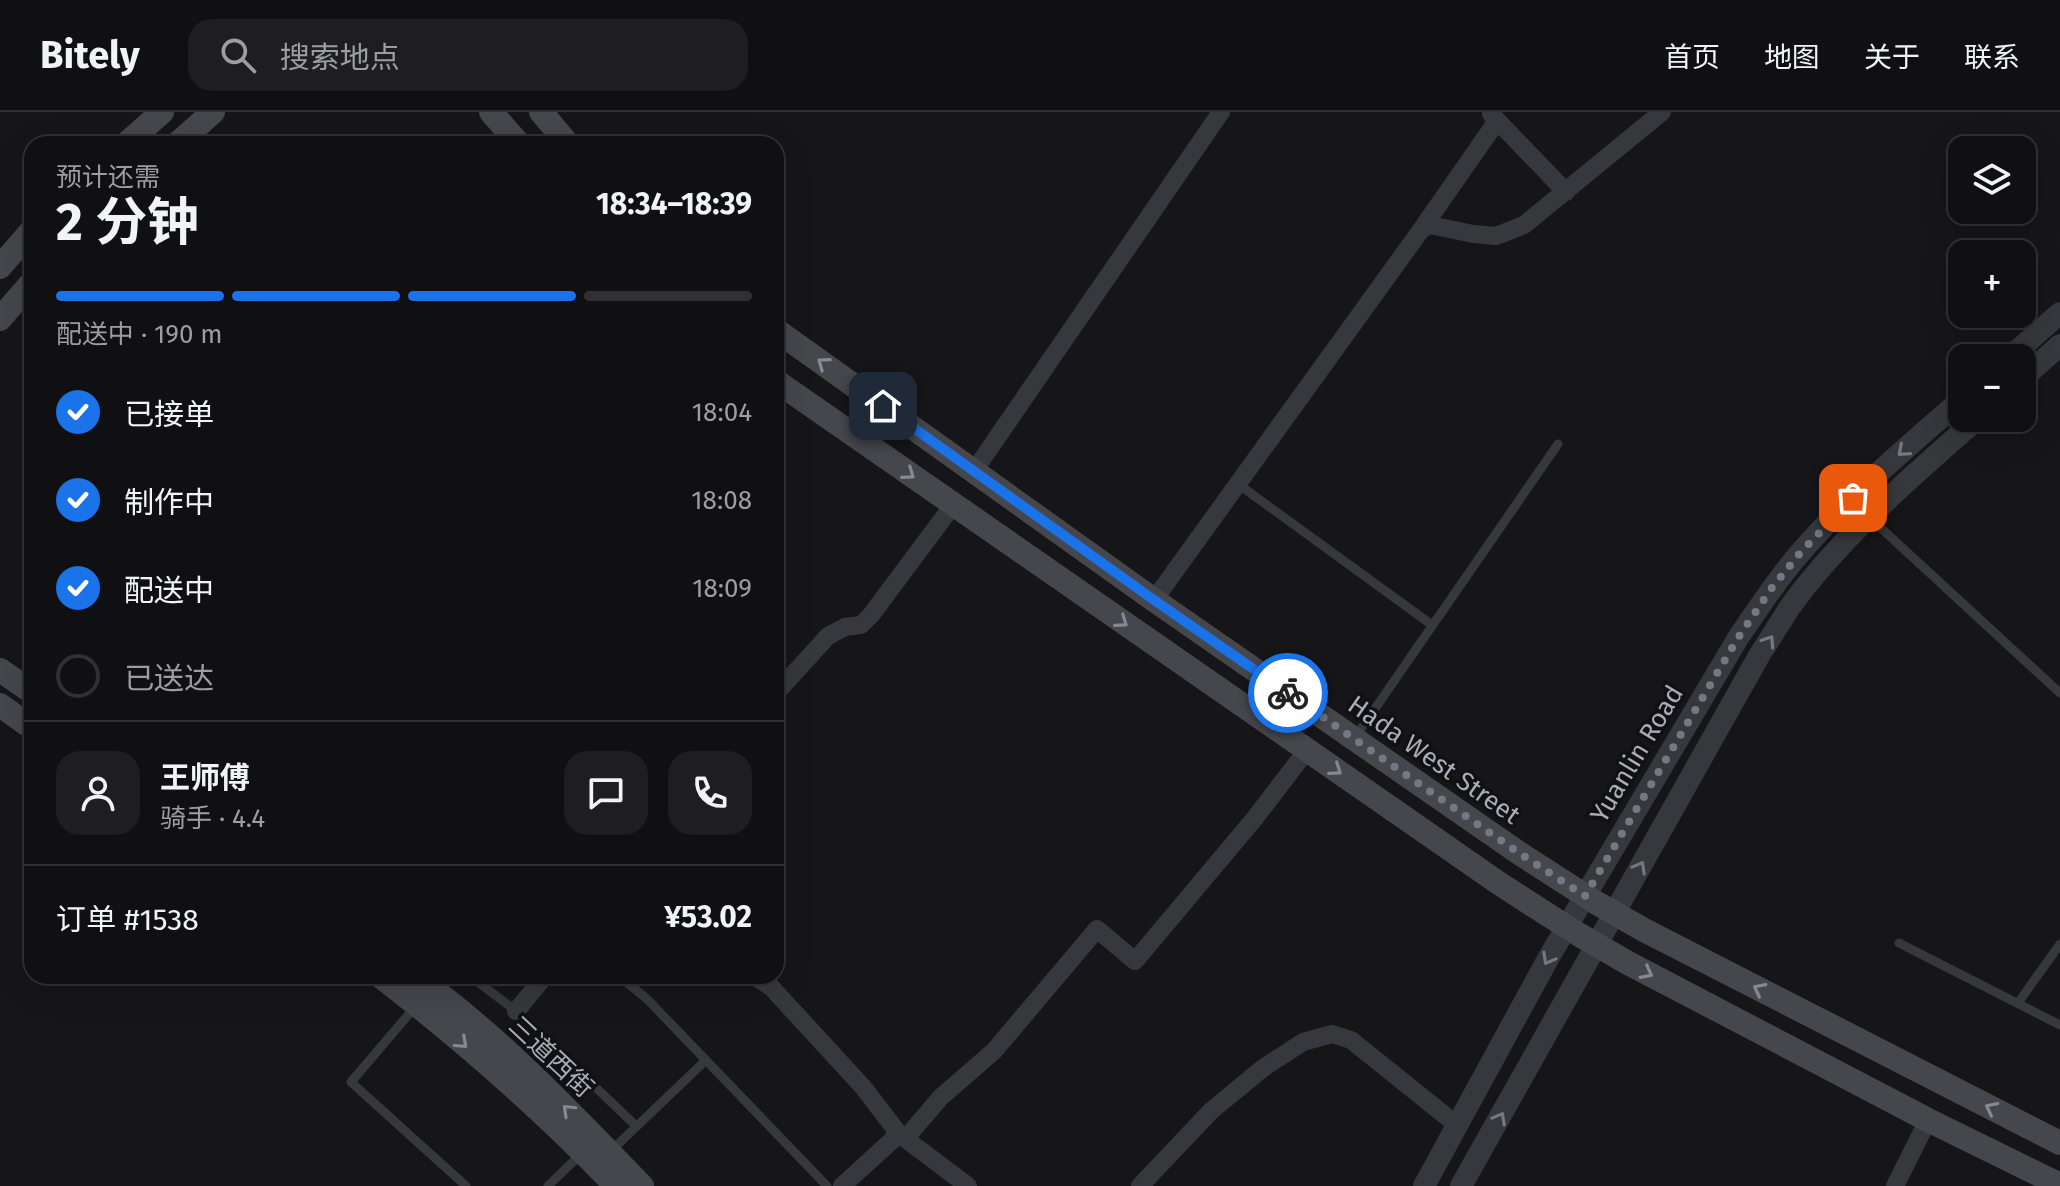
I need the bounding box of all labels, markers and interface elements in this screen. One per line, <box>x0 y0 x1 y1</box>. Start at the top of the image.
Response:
search box <box>188 19 748 91</box>
text: Bitely <box>40 32 140 78</box>
icon: search <box>216 33 260 77</box>
text: 搜索地点 <box>280 40 400 76</box>
text: 首页 <box>1664 41 1720 74</box>
text: 地图 <box>1764 41 1820 74</box>
text: 关于 <box>1864 41 1920 74</box>
text: 联系 <box>1964 41 2020 74</box>
map controls <box>1948 136 2036 432</box>
button: layers <box>1948 136 2036 224</box>
text: 预计还需 <box>56 162 160 193</box>
text: 18:34–18:39 <box>596 186 752 222</box>
text: 2 分钟 <box>56 191 199 254</box>
button: + <box>1948 240 2036 328</box>
text: 配送中 · 190 m <box>56 319 223 350</box>
button: − <box>1948 344 2036 432</box>
one-way arrow <box>817 358 831 373</box>
pin <box>849 372 917 440</box>
icon: home <box>861 384 905 428</box>
icon: check <box>56 390 100 434</box>
text: 已接单 <box>124 397 214 433</box>
text: 18:04 <box>692 397 752 428</box>
one-way arrow <box>1898 441 1913 455</box>
one-way arrow <box>900 464 914 479</box>
pin <box>1819 464 1887 532</box>
icon: bag <box>1831 476 1875 520</box>
icon: check <box>56 478 100 522</box>
text: 制作中 <box>124 485 214 521</box>
text: 18:08 <box>691 485 752 516</box>
icon: check <box>56 566 100 610</box>
text: 配送中 <box>124 573 214 609</box>
text: 18:09 <box>692 573 752 604</box>
one-way arrow <box>1114 612 1128 627</box>
one-way arrow <box>1759 635 1774 649</box>
courier <box>1248 653 1328 733</box>
text: 已送达 <box>124 661 214 697</box>
icon: bike <box>1266 671 1310 715</box>
street label: Yuanlin Road <box>1584 680 1690 828</box>
street label: Hada West Street <box>1342 689 1526 831</box>
button: person <box>56 751 140 835</box>
button: chat <box>564 751 648 835</box>
button: phone <box>668 751 752 835</box>
text: 王师傅 <box>160 760 250 796</box>
one-way arrow <box>1328 760 1342 775</box>
text: 骑手 · 4.4 <box>160 803 265 834</box>
one-way arrow <box>1631 861 1646 875</box>
text: ¥53.02 <box>664 899 752 935</box>
text: 订单 #1538 <box>56 902 199 938</box>
one-way arrow <box>1542 950 1558 965</box>
one-way arrow <box>1639 964 1654 979</box>
one-way arrow <box>1753 983 1768 998</box>
street label: 三道西街 <box>502 1010 600 1104</box>
one-way arrow <box>453 1033 468 1047</box>
one-way arrow <box>1984 1102 1999 1117</box>
one-way arrow <box>563 1105 577 1120</box>
one-way arrow <box>1490 1112 1506 1127</box>

